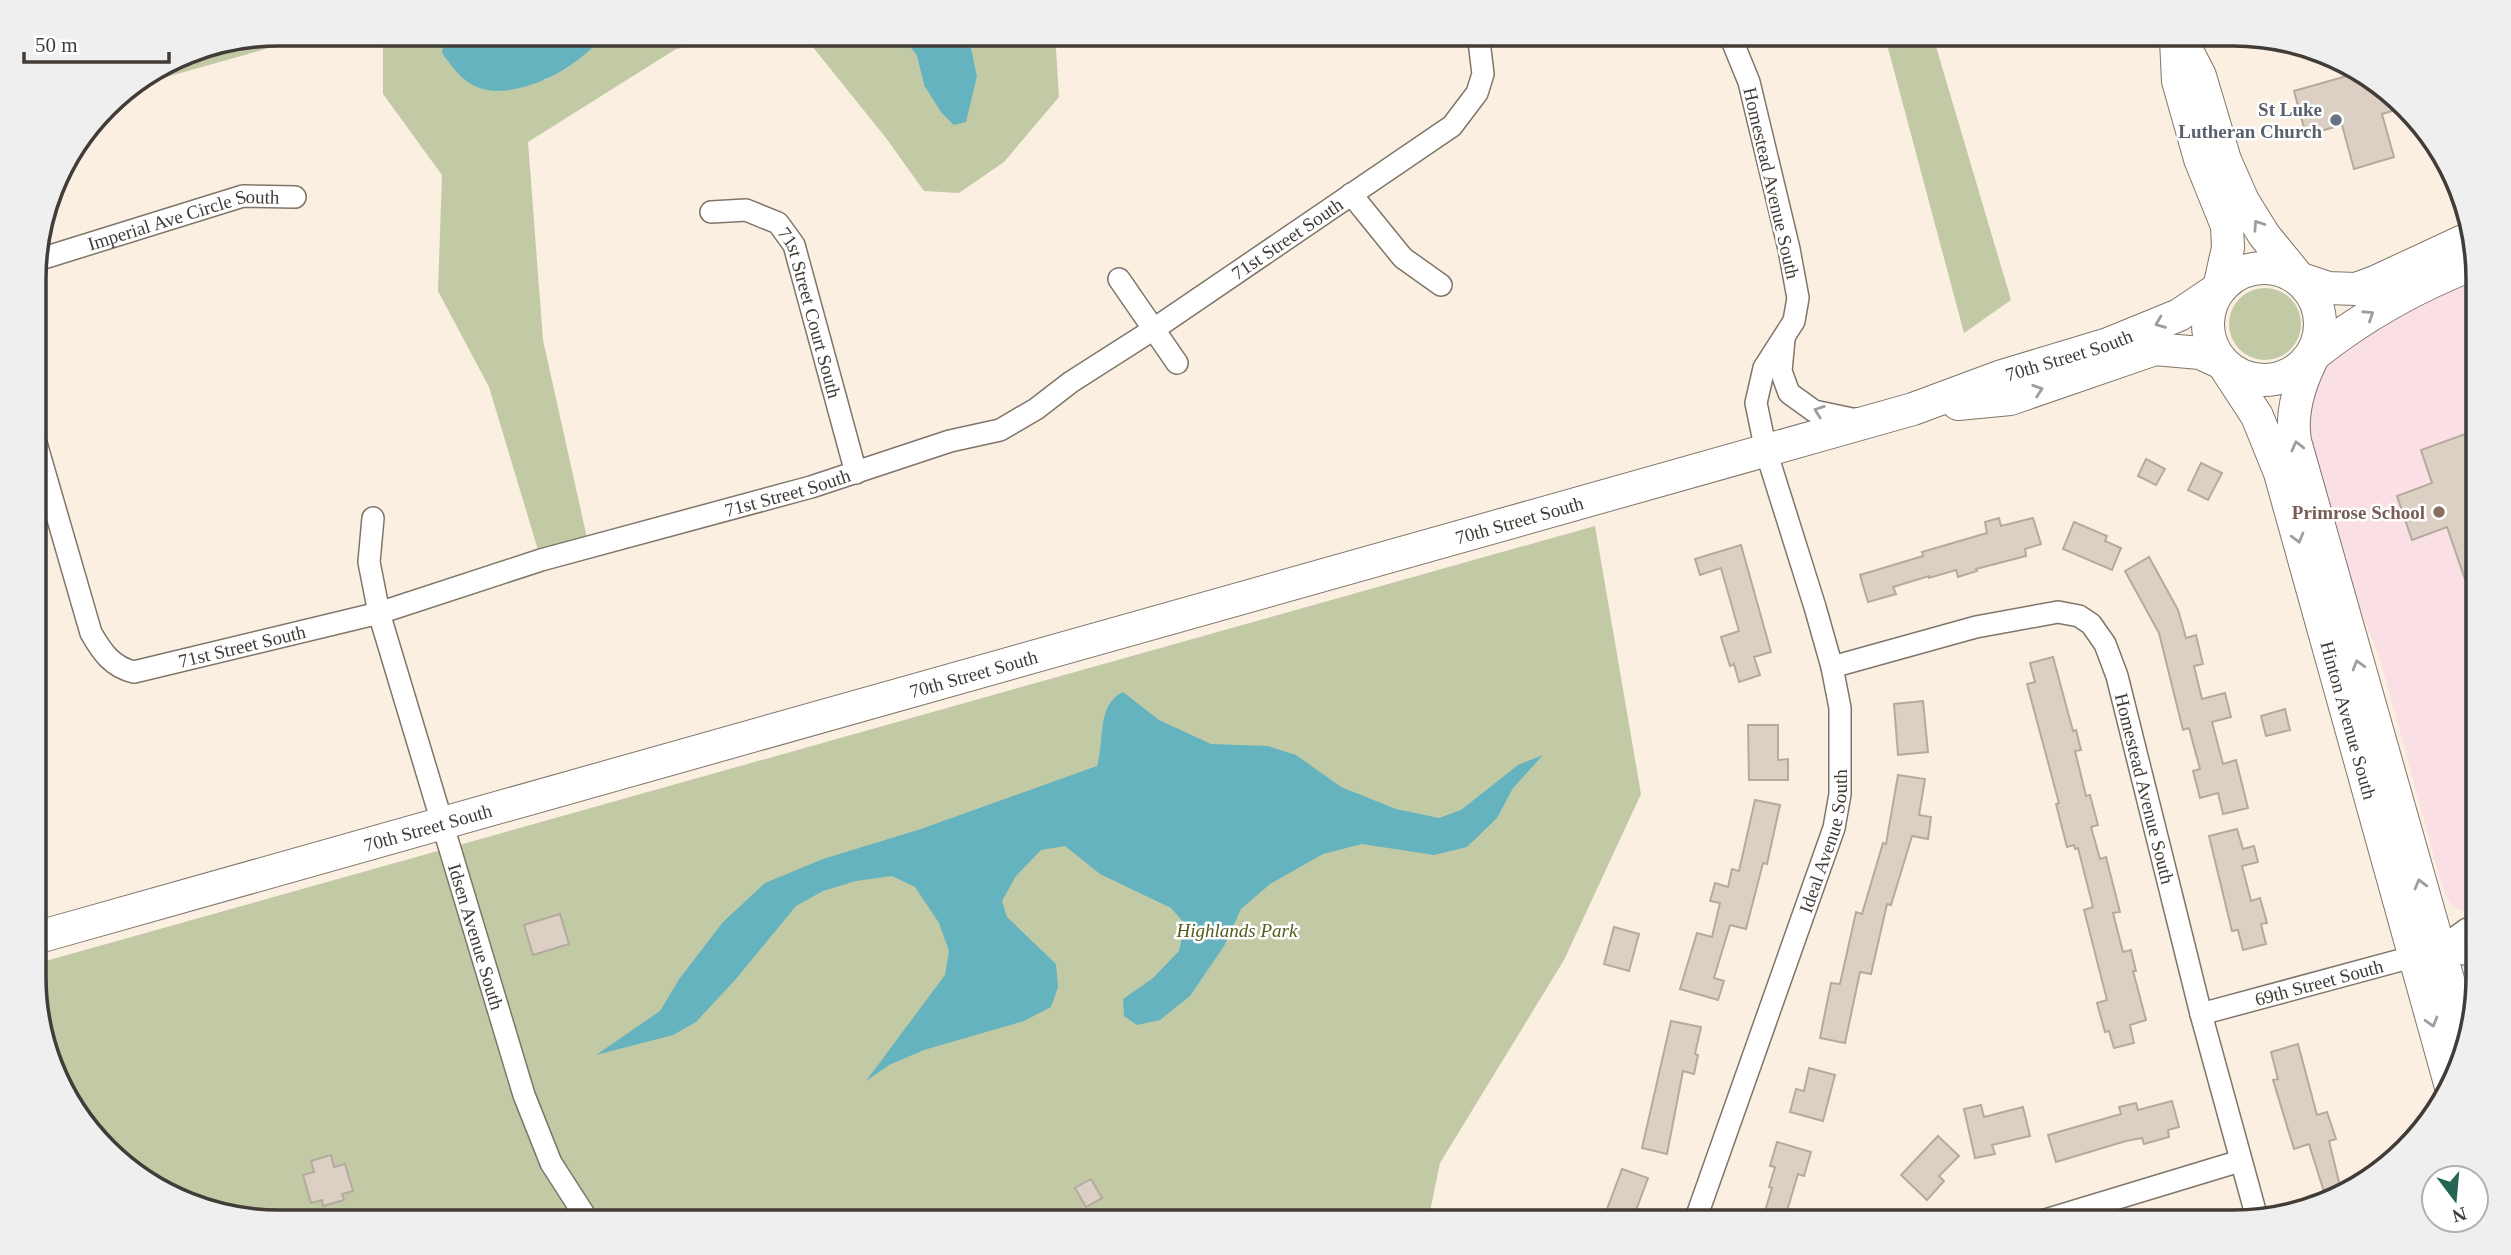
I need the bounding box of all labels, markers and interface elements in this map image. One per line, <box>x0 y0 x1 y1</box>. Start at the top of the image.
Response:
scale bar <box>24 21 170 65</box>
text: 50 m <box>35 33 78 57</box>
street label: Homestead Avenue South <box>1739 85 1804 281</box>
place label: St Luke Lutheran Church <box>2178 99 2322 142</box>
marker: St Luke Lutheran Church <box>2328 112 2344 128</box>
street label: Imperial Ave Circle South <box>85 186 280 255</box>
street label: 71st Street South <box>1228 193 1347 284</box>
one-way arrow <box>2253 220 2266 233</box>
street label: 71st Street Court South <box>773 223 845 401</box>
one-way arrow <box>2362 310 2375 323</box>
one-way arrow <box>2155 314 2167 328</box>
street label: 70th Street South <box>2003 325 2136 385</box>
one-way arrow <box>2031 384 2043 398</box>
one-way arrow <box>1813 405 1826 419</box>
one-way arrow <box>2291 440 2305 452</box>
street label: 71st Street South <box>722 465 854 521</box>
street label: 70th Street South <box>1453 492 1586 548</box>
place label: Primrose School <box>2292 502 2425 523</box>
marker: Primrose School <box>2431 504 2447 520</box>
one-way arrow <box>2290 532 2304 544</box>
street label: 71st Street South <box>176 621 308 672</box>
street label: Hinton Avenue South <box>2316 639 2380 802</box>
street label: 70th Street South <box>907 646 1040 702</box>
one-way arrow <box>2352 659 2367 671</box>
street label: Homestead Avenue South <box>2111 691 2178 887</box>
street label: Ideal Avenue South <box>1795 769 1851 916</box>
street label: 70th Street South <box>361 800 495 856</box>
street label: Idsen Avenue South <box>444 861 508 1013</box>
one-way arrow <box>2414 878 2429 890</box>
park label: Highlands Park <box>1176 920 1298 941</box>
street label: 69th Street South <box>2252 955 2386 1010</box>
one-way arrow <box>2424 1016 2438 1028</box>
north arrow <box>2420 1164 2490 1234</box>
text: N <box>2450 1203 2469 1227</box>

